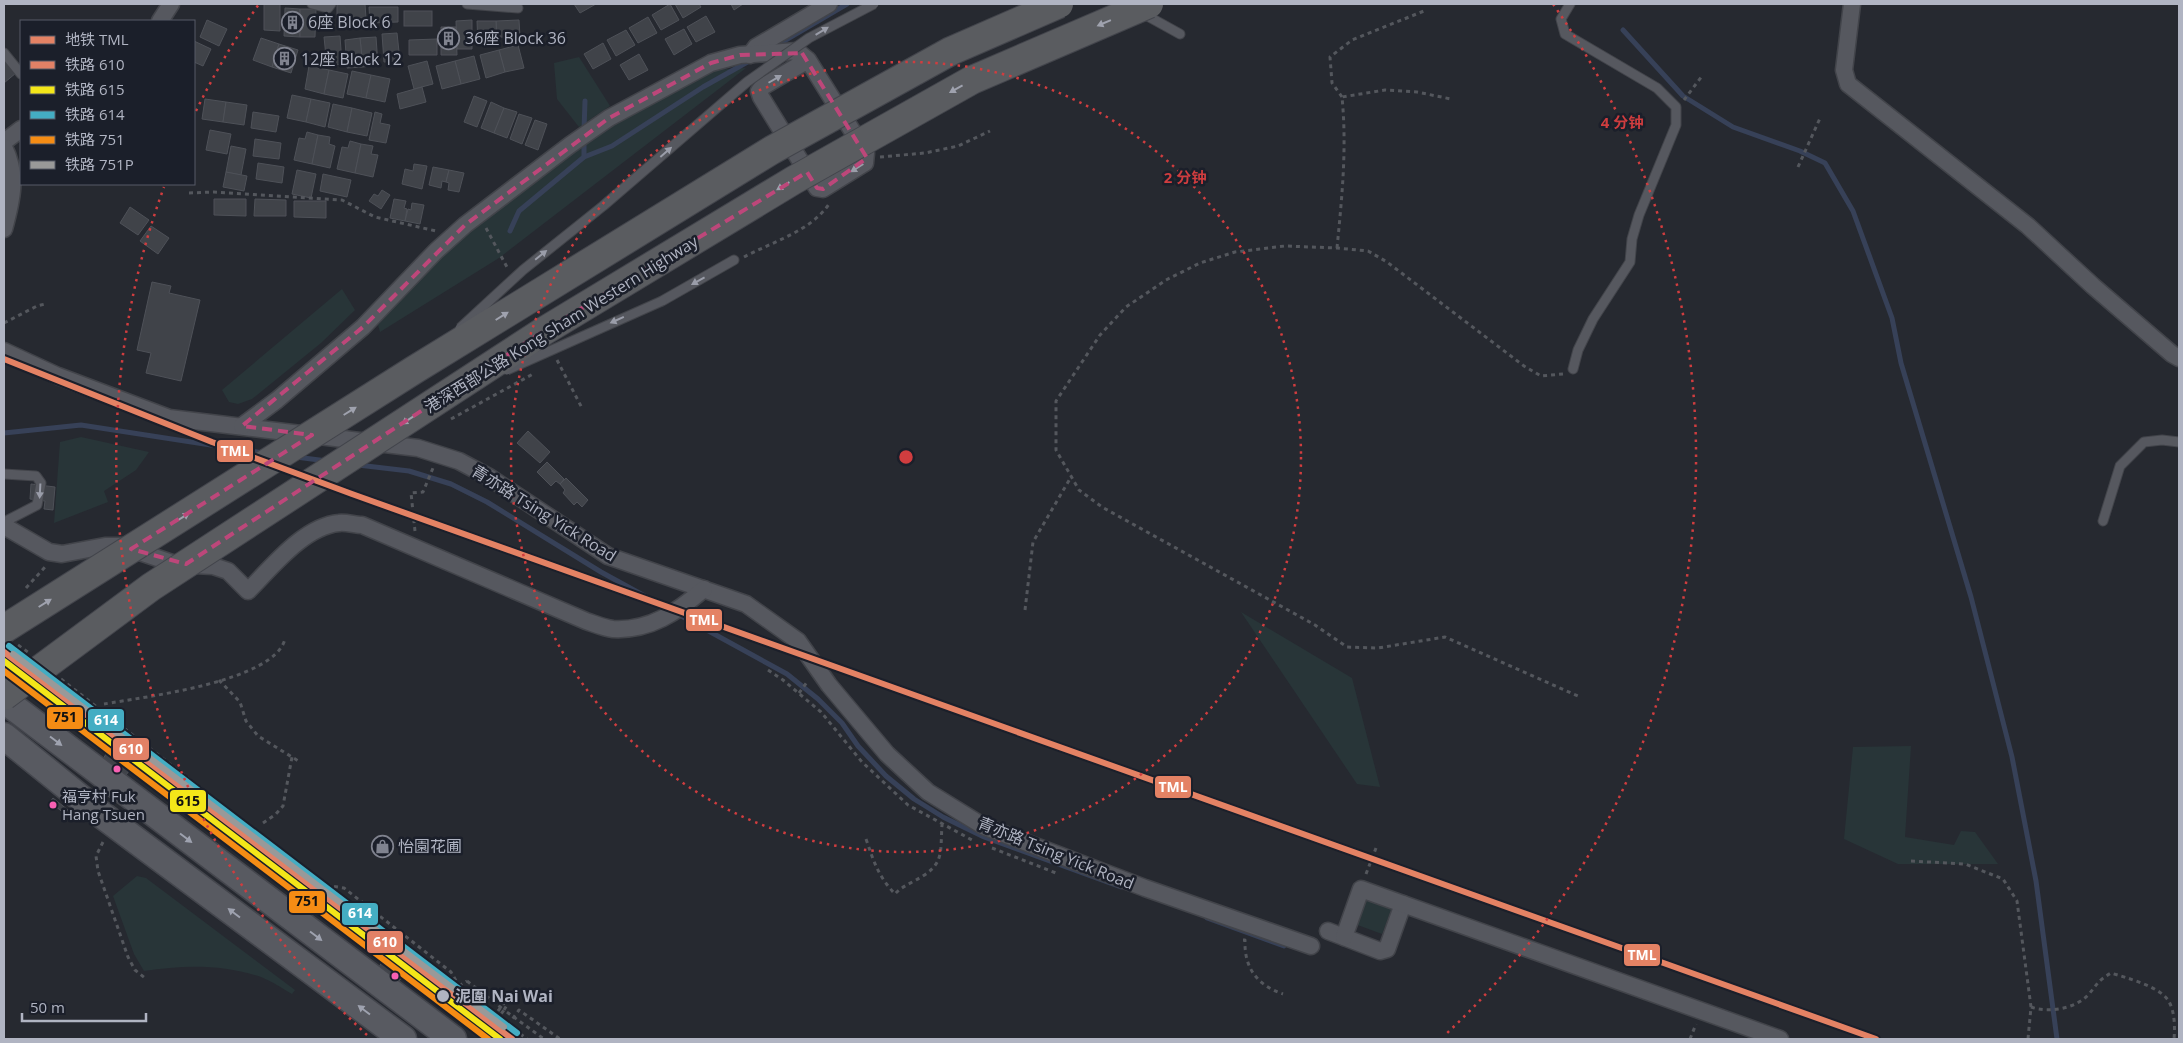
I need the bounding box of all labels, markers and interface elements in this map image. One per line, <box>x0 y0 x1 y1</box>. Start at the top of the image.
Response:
building icon: 6座 Block 6 <box>280 10 304 34</box>
place label: 6座 Block 6 <box>308 11 391 33</box>
legend <box>20 20 195 185</box>
one-way arrow <box>1097 20 1111 28</box>
building icon: 36座 Block 36 <box>437 26 461 50</box>
one-way arrow <box>815 26 828 35</box>
place label: 36座 Block 36 <box>465 27 566 49</box>
text: 地铁 TML <box>65 29 129 49</box>
building icon: 12座 Block 12 <box>273 47 297 71</box>
place label: 12座 Block 12 <box>301 48 402 70</box>
text: 铁路 610 <box>65 54 125 74</box>
one-way arrow <box>768 75 783 83</box>
text: 铁路 615 <box>65 79 125 99</box>
one-way arrow <box>948 85 963 93</box>
text: 铁路 614 <box>65 104 125 124</box>
text: 4 分钟 <box>1601 112 1643 132</box>
text: 铁路 751 <box>65 129 125 149</box>
one-way arrow <box>659 146 672 157</box>
text: 铁路 751P <box>65 154 134 174</box>
one-way arrow <box>850 164 863 173</box>
text: 2 分钟 <box>1164 167 1206 187</box>
one-way arrow <box>777 181 790 190</box>
street label: 港深西部公路 Kong Sham Western Highway <box>420 230 703 418</box>
one-way arrow <box>534 250 547 261</box>
one-way arrow <box>691 276 705 285</box>
one-way arrow <box>496 311 509 320</box>
one-way arrow <box>610 317 624 325</box>
one-way arrow <box>343 406 356 416</box>
one-way arrow <box>401 415 414 424</box>
line badge: TML <box>216 439 254 463</box>
text: TML <box>220 441 250 460</box>
centre of rings <box>897 448 915 466</box>
street label: 青亦路 Tsing Yick Road <box>467 460 621 566</box>
one-way arrow <box>36 483 44 499</box>
one-way arrow <box>176 512 189 521</box>
one-way arrow <box>39 599 52 608</box>
line badge: TML <box>685 608 723 632</box>
text: TML <box>689 610 719 629</box>
line badge: 751 <box>46 706 84 730</box>
text: 751 <box>53 707 77 726</box>
line badge: 614 <box>87 708 125 732</box>
text: 614 <box>94 710 118 729</box>
one-way arrow <box>49 735 62 746</box>
line badge: 610 <box>112 737 150 761</box>
text: 610 <box>119 739 143 758</box>
unlabelled marker <box>112 764 122 774</box>
line badge: TML <box>1154 775 1192 799</box>
text: TML <box>1158 777 1188 796</box>
place label: 福亨村 Fuk Hang Tsuen <box>62 786 145 824</box>
line badge: 615 <box>169 789 207 813</box>
text: 615 <box>176 791 200 810</box>
marker: 福亨村 Fuk Hang Tsuen <box>48 800 58 810</box>
street label: 青亦路 Tsing Yick Road <box>975 812 1137 894</box>
one-way arrow <box>179 833 192 844</box>
shop icon: 怡園花圃 <box>370 834 394 858</box>
place label: 怡園花圃 <box>398 835 462 857</box>
line badge: 751 <box>288 890 326 914</box>
text: 751 <box>295 891 319 910</box>
line badge: 614 <box>341 902 379 926</box>
text: 614 <box>348 903 372 922</box>
one-way arrow <box>227 908 241 918</box>
one-way arrow <box>309 930 322 941</box>
line badge: 610 <box>366 930 404 954</box>
text: 610 <box>373 932 397 951</box>
line badge: TML <box>1623 943 1661 967</box>
text: TML <box>1627 945 1657 964</box>
unlabelled marker <box>390 971 400 981</box>
place label: 泥圍 Nai Wai <box>455 985 553 1007</box>
marker: 泥圍 Nai Wai <box>435 988 451 1004</box>
scale bar <box>22 990 146 1022</box>
text: 50 m <box>30 997 65 1017</box>
one-way arrow <box>357 1005 371 1015</box>

